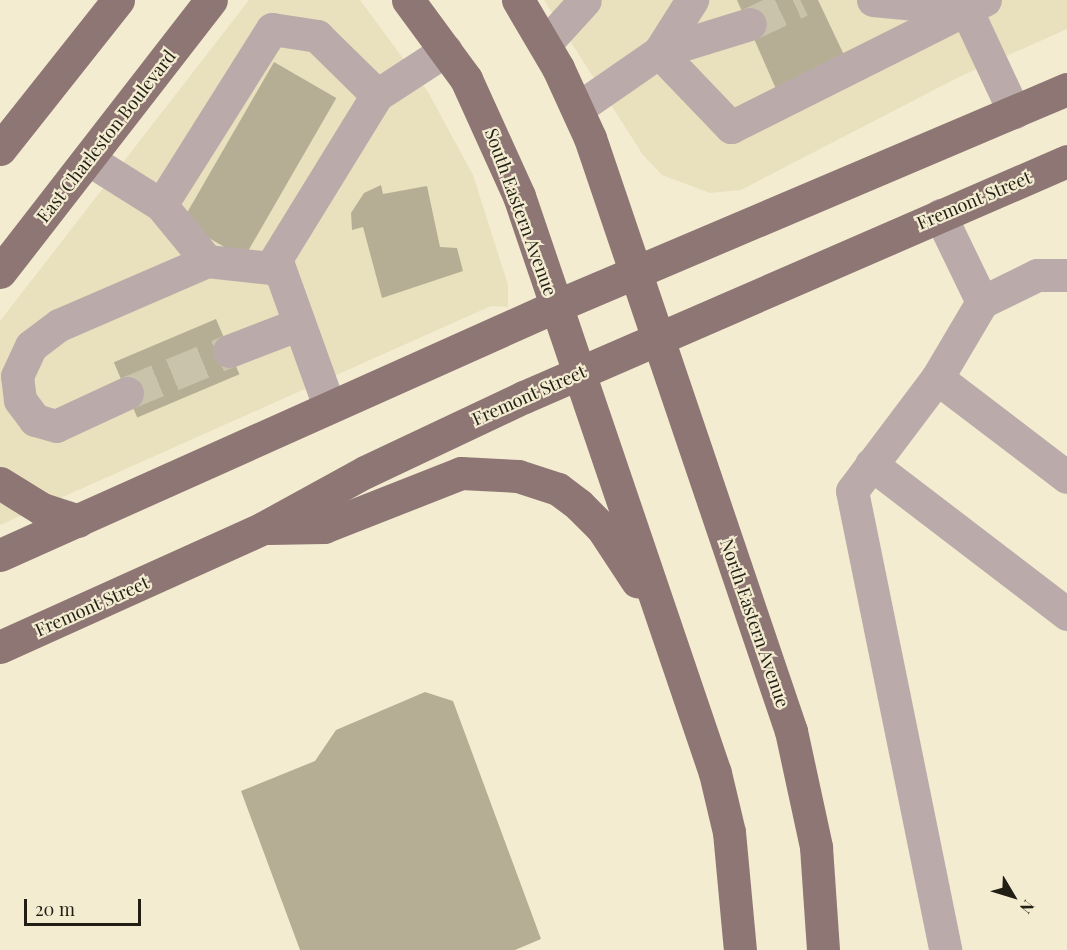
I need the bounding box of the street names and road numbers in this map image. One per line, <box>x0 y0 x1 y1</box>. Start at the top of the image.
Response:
street label: East Charleston Boulevard <box>32 45 180 227</box>
street label: South Eastern Avenue <box>480 125 562 299</box>
street label: Fremont Street <box>913 166 1035 234</box>
street label: Fremont Street <box>469 360 589 430</box>
street label: North Eastern Avenue <box>716 535 794 711</box>
street label: Fremont Street <box>32 571 152 641</box>

